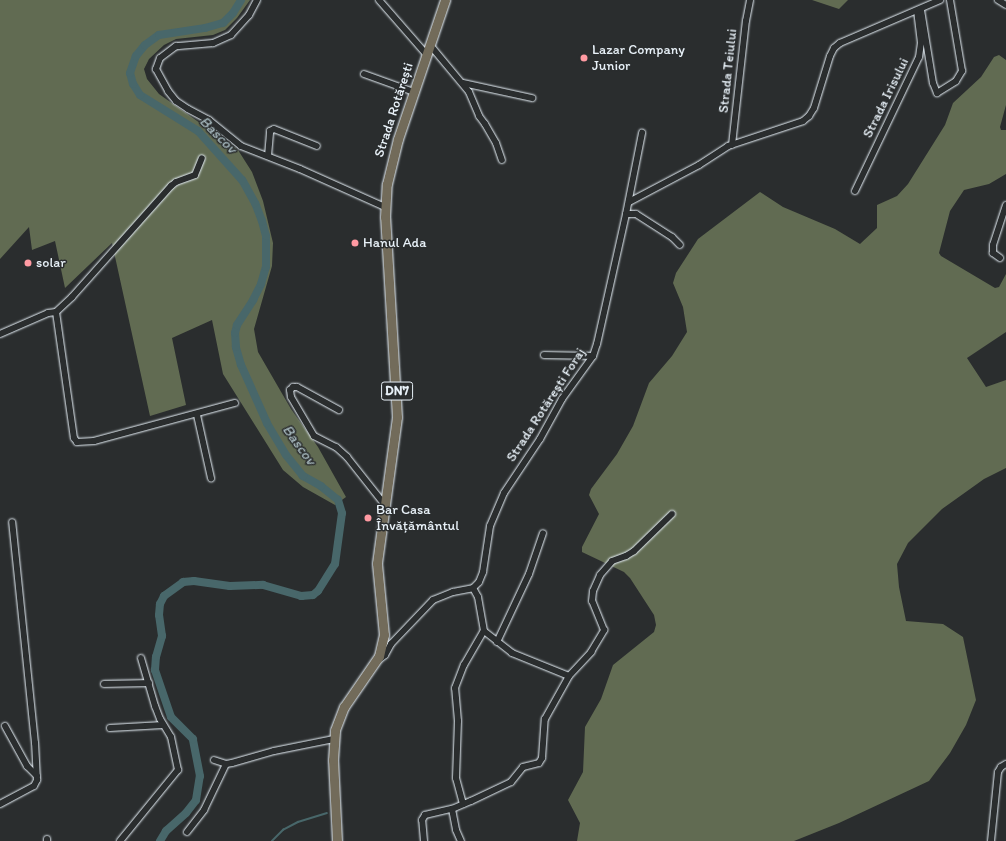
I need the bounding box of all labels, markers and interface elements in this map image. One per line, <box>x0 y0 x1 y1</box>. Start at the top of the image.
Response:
street label: Strada Teiului <box>715 29 741 113</box>
place label: Lazar Company Junior <box>592 42 684 74</box>
marker: Lazar Company Junior <box>579 53 589 63</box>
street label: Strada Irisului <box>859 55 913 141</box>
street label: Strada Rotărești <box>371 61 417 159</box>
water label: Bascov <box>196 113 240 157</box>
place label: Hanul Ada <box>363 235 427 251</box>
marker: Hanul Ada <box>350 238 360 248</box>
place label: solar <box>36 255 66 271</box>
marker: solar <box>23 258 33 268</box>
street label: Strada Rotărești Foraj <box>503 345 589 465</box>
road number: DN7 <box>381 380 413 402</box>
water label: Bascov <box>278 421 320 469</box>
place label: Bar Casa Învățământul <box>376 502 459 534</box>
marker: Bar Casa Învățământul <box>363 513 373 523</box>

